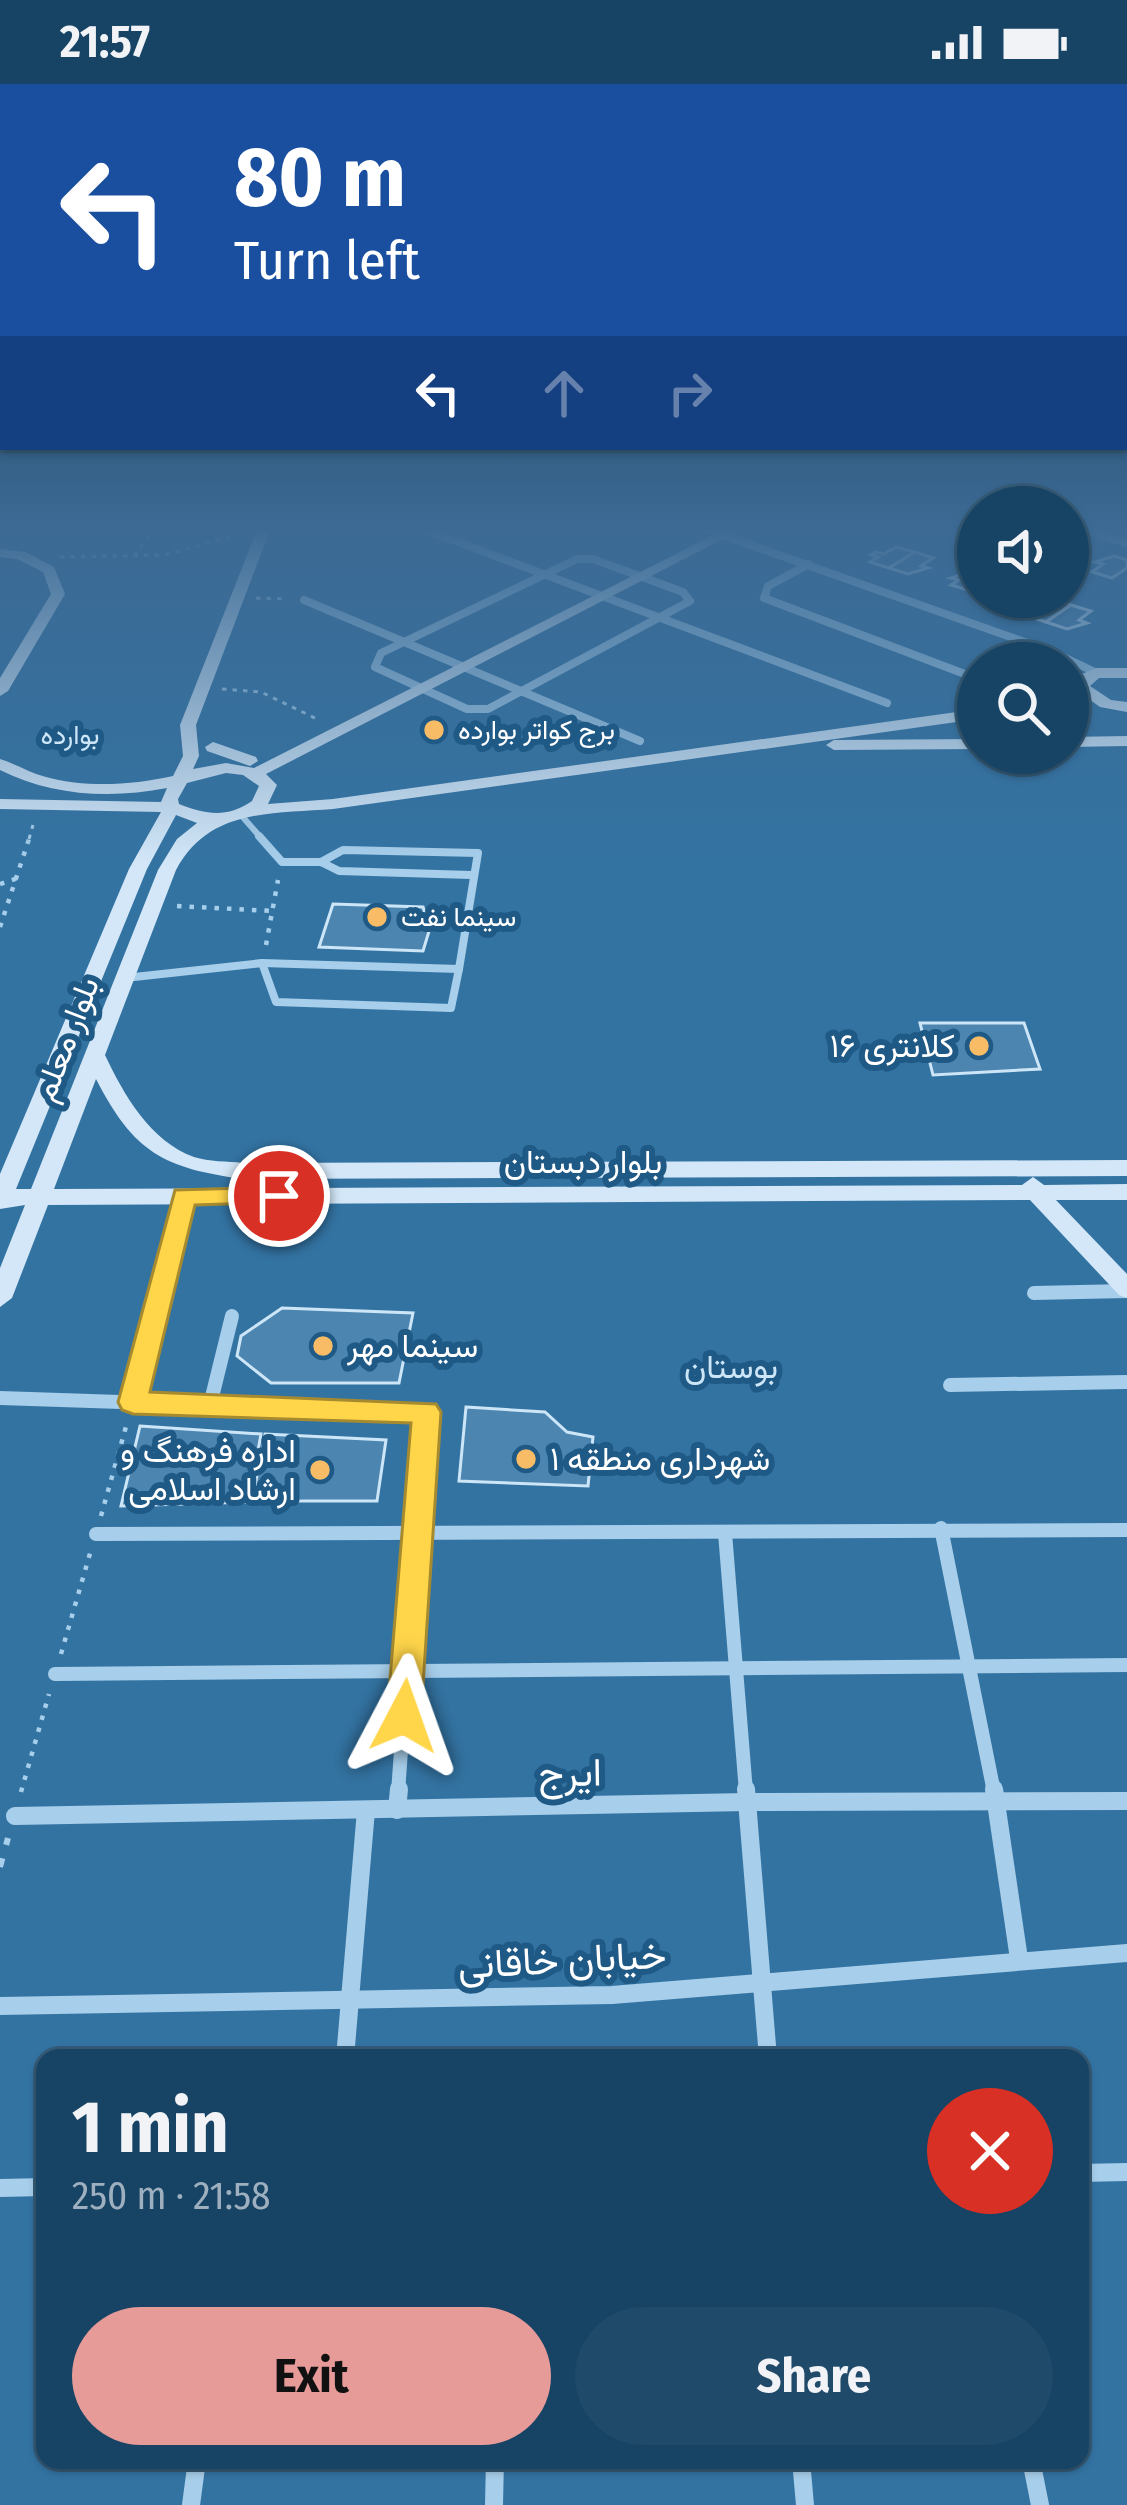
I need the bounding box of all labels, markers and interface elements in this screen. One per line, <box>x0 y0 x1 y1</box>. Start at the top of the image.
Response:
text: 21:57 <box>60 15 150 69</box>
text: 80 m <box>234 127 406 228</box>
icon: left <box>36 132 192 288</box>
text: Turn left <box>234 229 420 293</box>
icon: left <box>405 360 471 426</box>
icon: ahead <box>531 360 597 426</box>
icon: right <box>657 360 723 426</box>
map controls <box>957 486 1089 774</box>
button: sound <box>957 486 1089 618</box>
button: search <box>957 642 1089 774</box>
place label: برج کواتر بوارده <box>458 714 615 748</box>
marker: برج کواتر بوارده <box>421 717 447 743</box>
park label: بوارده <box>41 719 99 752</box>
place label: سینما نفت <box>401 901 516 933</box>
marker: سینما نفت <box>364 904 390 930</box>
street label: بلوار معلم <box>24 971 109 1107</box>
place label: کلانتری ۱۶ <box>830 1026 955 1066</box>
marker: کلانتری ۱۶ <box>966 1033 992 1059</box>
street label: بلوار دبستان <box>504 1142 662 1182</box>
pin <box>228 1145 330 1247</box>
icon: arrive <box>246 1163 312 1229</box>
place label: سینما مهر <box>346 1326 478 1366</box>
marker: سینما مهر <box>310 1333 336 1359</box>
park label: بوستان <box>684 1347 778 1387</box>
place label: اداره فرهنگ و ارشاد اسلامی <box>120 1431 296 1509</box>
place label: شهرداری منطقه ۱ <box>550 1439 770 1479</box>
marker: شهرداری منطقه ۱ <box>513 1446 539 1472</box>
marker: اداره فرهنگ و ارشاد اسلامی <box>307 1457 333 1483</box>
position arrow <box>341 1653 467 1779</box>
street label: ایرج <box>538 1749 602 1800</box>
street label: خیابان خاقانی <box>457 1932 667 1988</box>
text: 1 min <box>72 2085 229 2171</box>
button: close <box>927 2088 1053 2214</box>
text: 250 m · 21:58 <box>72 2173 271 2219</box>
button: Exit <box>72 2307 551 2445</box>
button: Share <box>575 2307 1053 2445</box>

